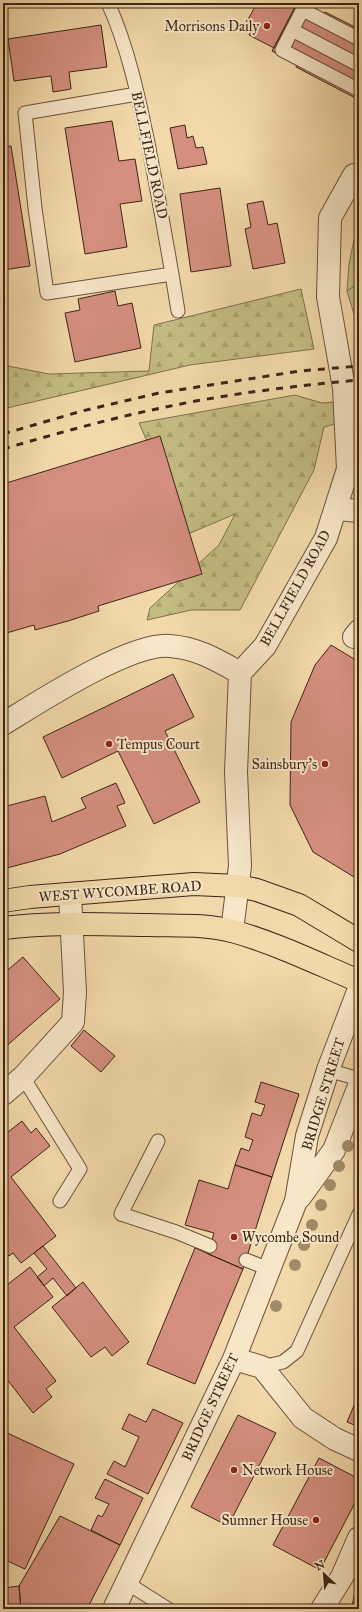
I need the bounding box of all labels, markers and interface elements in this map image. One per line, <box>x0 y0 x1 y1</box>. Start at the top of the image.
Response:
place label: Morrisons Daily <box>164 18 259 35</box>
marker: Morrisons Daily <box>262 21 272 31</box>
street label: BELLFIELD ROAD <box>128 90 171 220</box>
street label: BELLFIELD ROAD <box>256 527 334 649</box>
place label: Tempus Court <box>117 736 200 753</box>
marker: Tempus Court <box>104 739 114 749</box>
place label: Sainsbury's <box>252 756 317 773</box>
marker: Sainsbury's <box>320 759 330 769</box>
street label: WEST WYCOMBE ROAD <box>38 877 202 906</box>
street label: BRIDGE STREET <box>298 1036 349 1152</box>
place label: Wycombe Sound <box>242 1229 339 1246</box>
marker: Wycombe Sound <box>229 1232 239 1242</box>
street label: BRIDGE STREET <box>178 1350 243 1464</box>
place label: Network House <box>242 1462 333 1479</box>
marker: Network House <box>229 1465 239 1475</box>
place label: Sumner House <box>222 1512 308 1529</box>
marker: Sumner House <box>311 1515 321 1525</box>
north arrow <box>304 1554 344 1594</box>
text: N <box>313 1557 327 1573</box>

